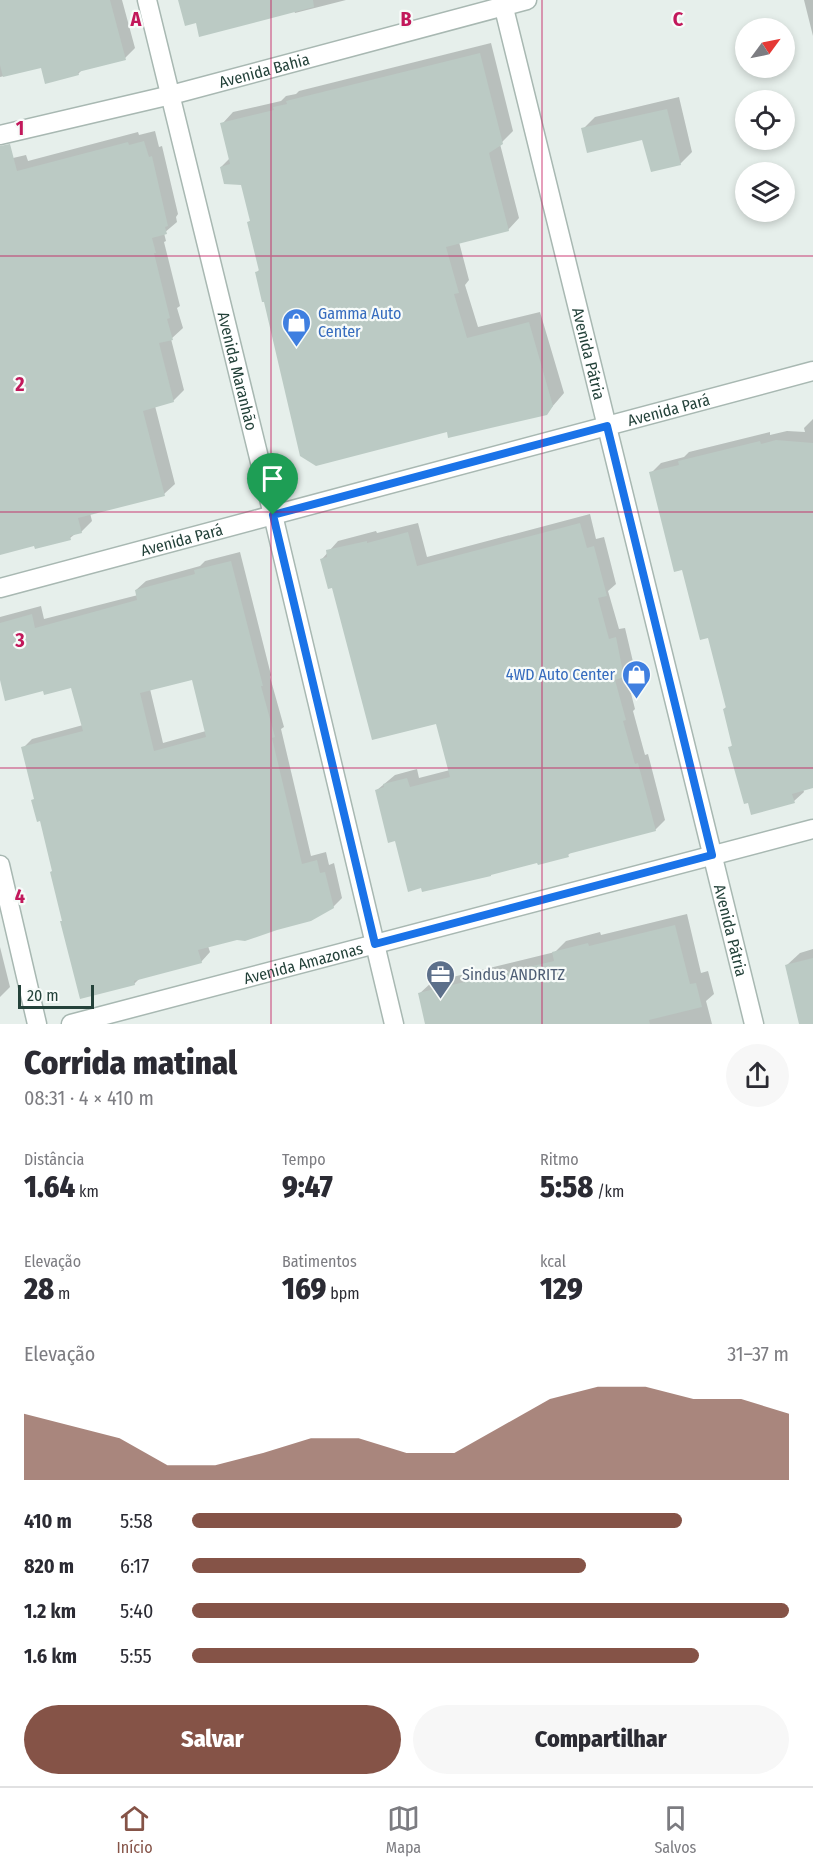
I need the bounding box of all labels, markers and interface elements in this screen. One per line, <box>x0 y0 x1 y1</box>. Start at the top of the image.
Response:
text: A <box>130 7 143 31</box>
text: B <box>400 7 412 31</box>
text: C <box>673 7 684 31</box>
north arrow <box>735 18 795 78</box>
map controls <box>735 18 795 222</box>
street label: Avenida Bahia <box>217 49 312 92</box>
button: locate <box>735 90 795 150</box>
text: 1 <box>16 116 24 140</box>
button: layers <box>735 162 795 222</box>
place label: Gamma Auto Center <box>318 304 401 341</box>
shop icon: Gamma Auto Center <box>281 306 313 348</box>
street label: Avenida Pátria <box>568 306 609 402</box>
street label: Avenida Maranhão <box>214 310 261 432</box>
text: 2 <box>14 372 25 396</box>
street label: Avenida Pará <box>626 390 712 430</box>
pin <box>247 453 298 515</box>
icon: arrive <box>256 462 289 495</box>
street label: Avenida Pará <box>139 520 225 560</box>
text: 3 <box>14 628 25 652</box>
shop icon: 4WD Auto Center <box>620 658 652 700</box>
place label: 4WD Auto Center <box>506 665 615 684</box>
street label: Avenida Pátria <box>710 882 751 979</box>
text: 4 <box>15 884 25 908</box>
street label: Avenida Amazonas <box>242 939 365 988</box>
office icon: Sindus ANDRITZ <box>425 958 457 1000</box>
place label: Sindus ANDRITZ <box>462 965 565 984</box>
scale bar <box>18 982 94 1010</box>
text: 20 m <box>27 986 58 1005</box>
text: Corrida matinal <box>24 1043 237 1083</box>
button: share <box>726 1044 789 1107</box>
text: 08:31 · 4 × 410 m <box>24 1086 154 1110</box>
text: Distância <box>24 1150 84 1169</box>
text: Tempo <box>282 1150 326 1169</box>
text: Ritmo <box>540 1150 579 1169</box>
text: 1.64 <box>24 1169 75 1205</box>
text: 9:47 <box>282 1169 333 1205</box>
text: 5:58 <box>540 1169 593 1205</box>
text: km <box>75 1182 99 1201</box>
text: /km <box>593 1182 624 1201</box>
text: Elevação <box>24 1252 81 1271</box>
text: Batimentos <box>282 1252 357 1271</box>
text: kcal <box>540 1252 566 1271</box>
text: 28 <box>24 1271 54 1307</box>
text: 169 <box>282 1271 326 1307</box>
text: 129 <box>540 1271 583 1307</box>
text: m <box>54 1284 70 1303</box>
text: bpm <box>326 1284 360 1303</box>
text: Elevação <box>24 1342 95 1366</box>
text: 31–37 m <box>727 1342 789 1366</box>
text: 410 m <box>24 1509 72 1533</box>
text: 5:58 <box>120 1509 153 1533</box>
text: 820 m <box>24 1554 74 1578</box>
text: 6:17 <box>120 1554 149 1578</box>
text: 1.2 km <box>24 1599 76 1623</box>
text: 5:40 <box>120 1599 153 1623</box>
text: 1.6 km <box>24 1644 77 1668</box>
text: 5:55 <box>120 1644 152 1668</box>
button: Salvar <box>24 1705 401 1774</box>
button: Compartilhar <box>413 1705 789 1774</box>
tab: Início <box>117 1802 153 1857</box>
tab: Mapa <box>386 1802 421 1857</box>
tab: Salvos <box>654 1802 696 1857</box>

